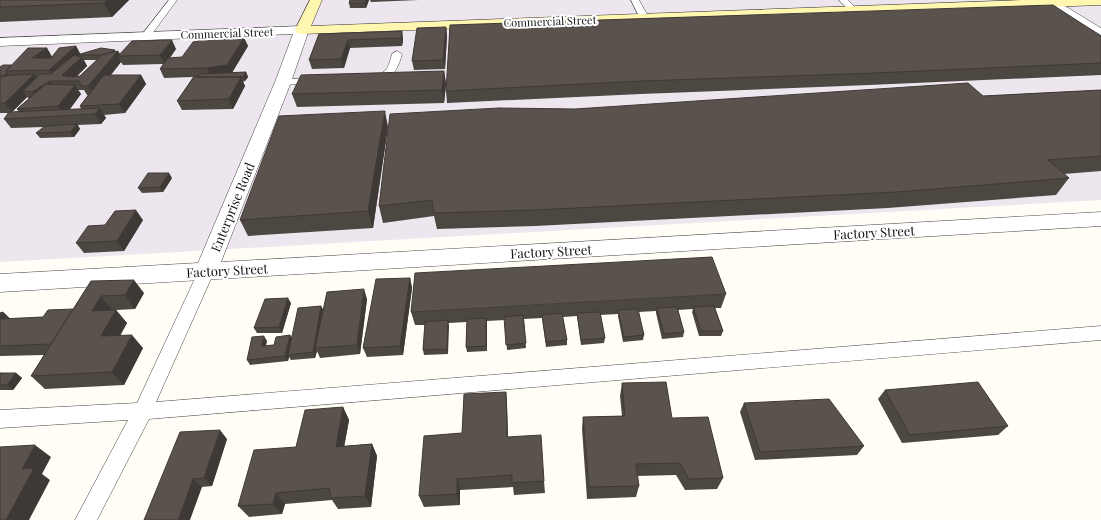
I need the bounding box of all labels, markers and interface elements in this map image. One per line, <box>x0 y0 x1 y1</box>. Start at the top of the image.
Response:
street label: Commercial Street <box>503 12 597 30</box>
street label: Commercial Street <box>180 24 274 42</box>
street label: Enterprise Road <box>206 159 258 254</box>
street label: Factory Street <box>833 221 916 243</box>
street label: Factory Street <box>510 240 593 262</box>
street label: Factory Street <box>186 259 269 281</box>

